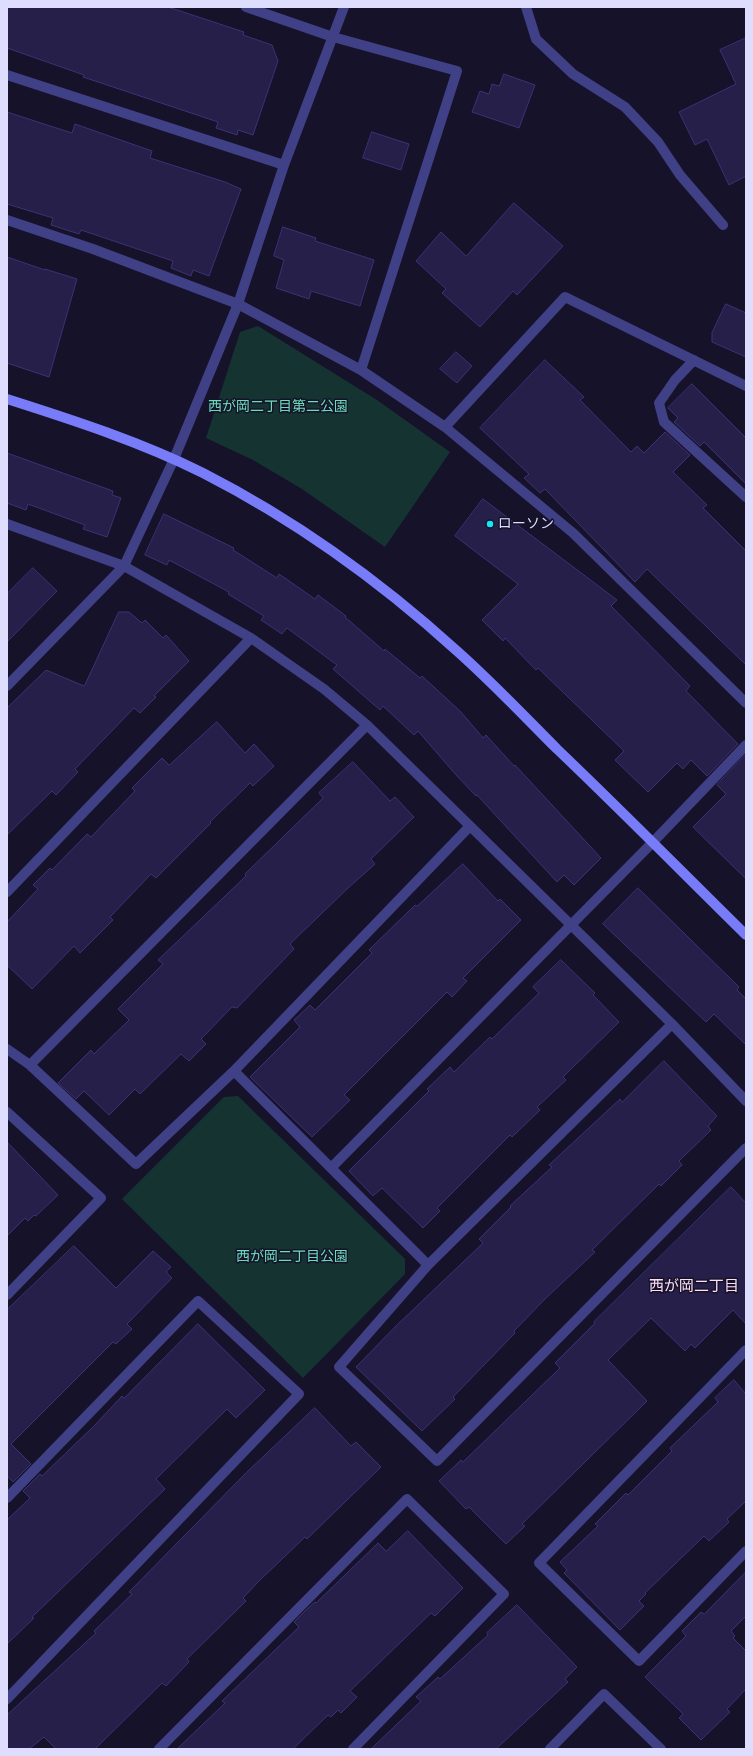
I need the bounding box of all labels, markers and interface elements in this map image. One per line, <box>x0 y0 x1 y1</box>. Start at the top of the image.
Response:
park label: 西が岡二丁目第二公園 <box>208 399 348 415</box>
place label: ローソン <box>498 516 554 532</box>
marker: ローソン <box>485 519 495 529</box>
park label: 西が岡二丁目公園 <box>236 1249 348 1265</box>
district label: 西が岡二丁目 <box>649 1278 739 1296</box>

